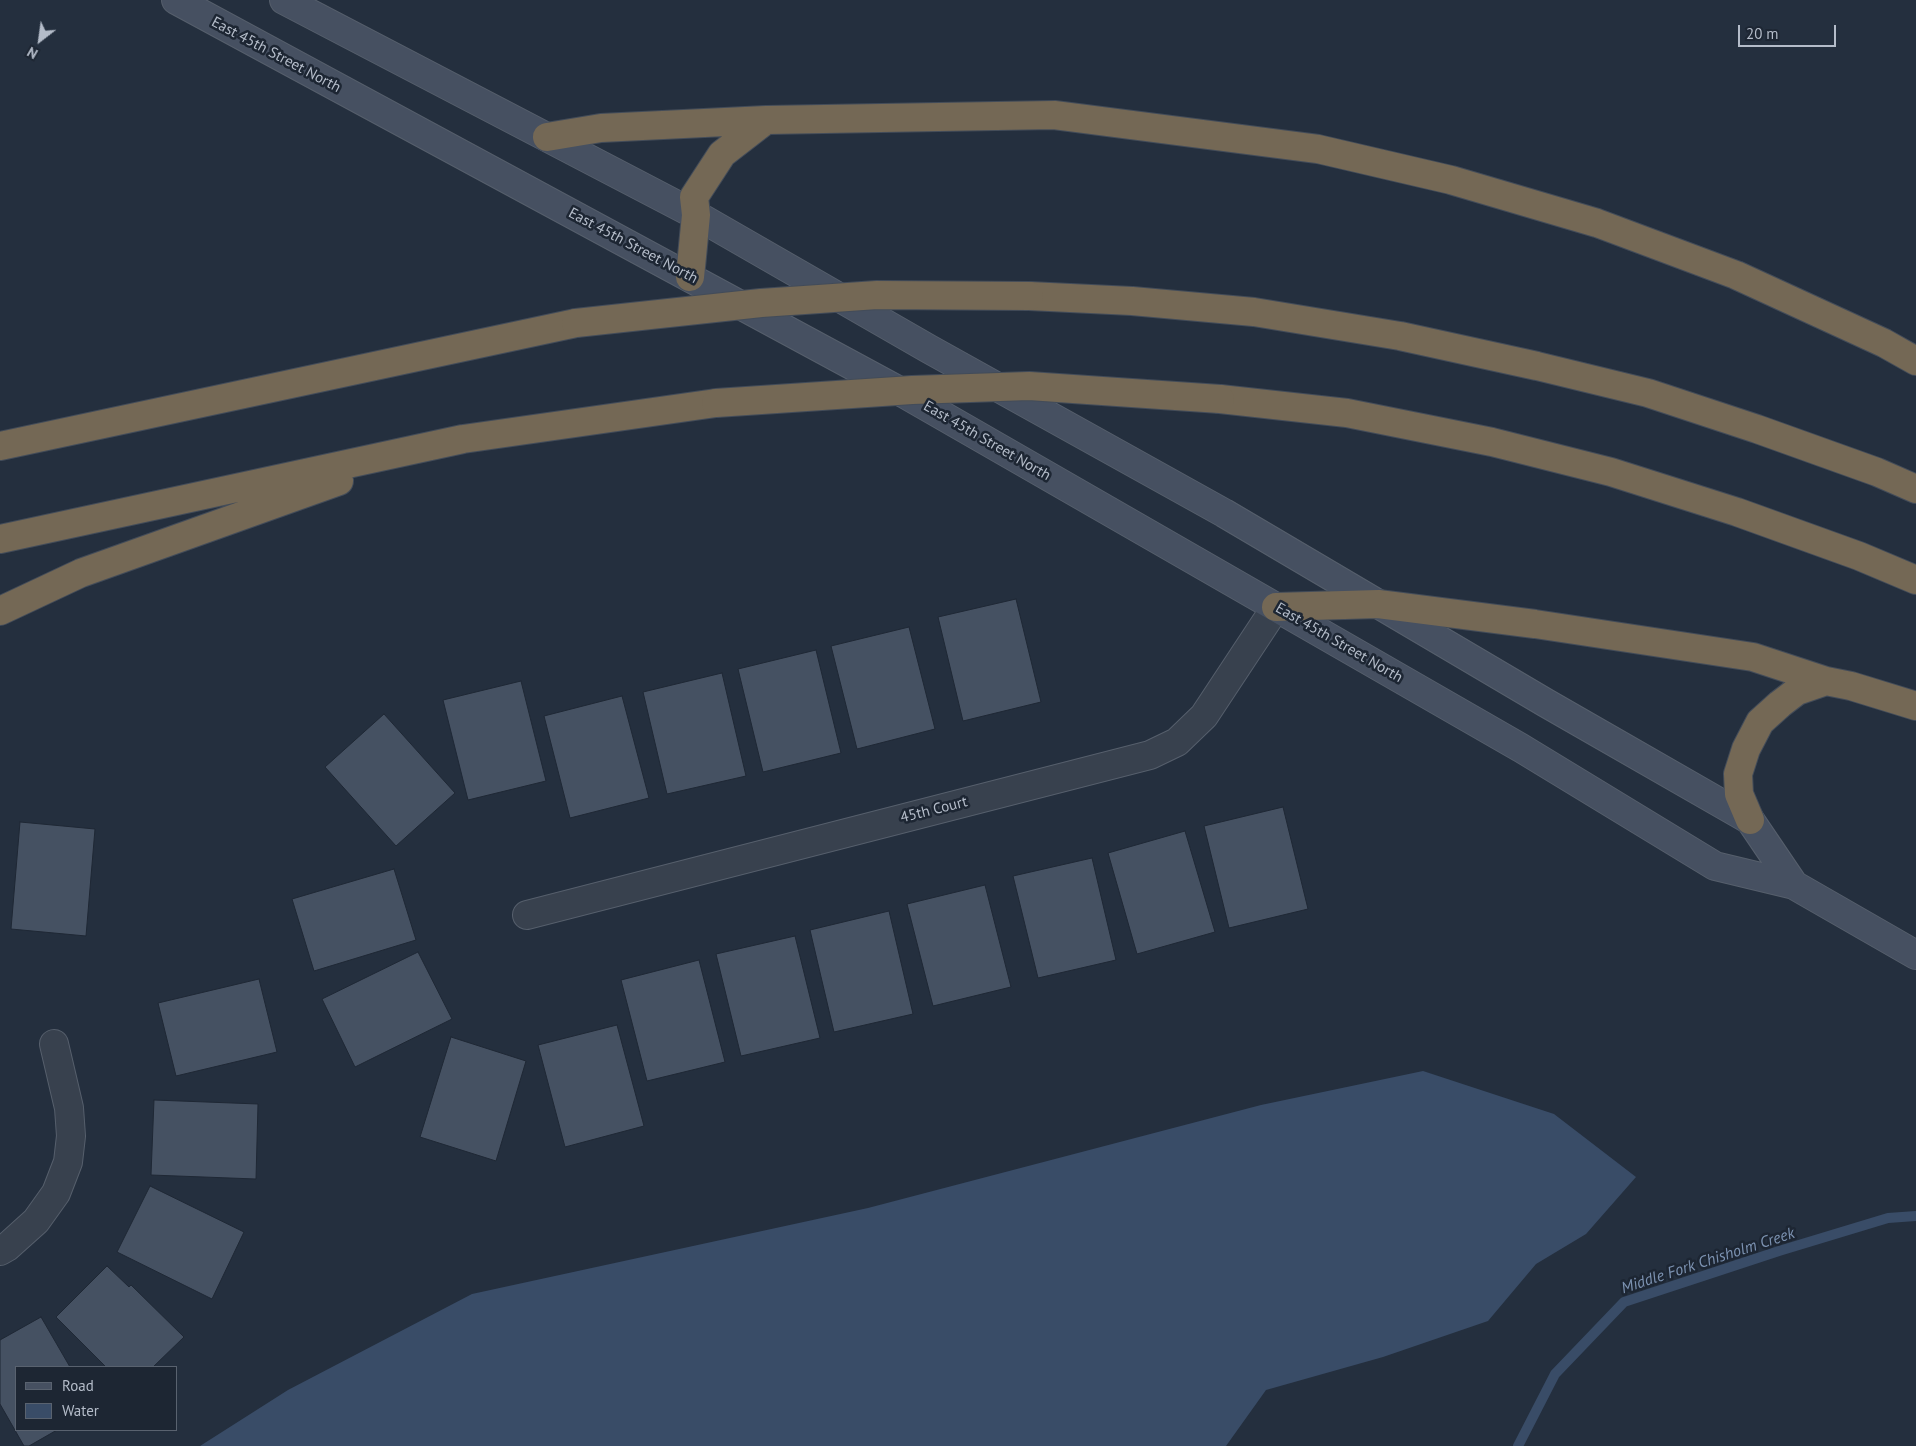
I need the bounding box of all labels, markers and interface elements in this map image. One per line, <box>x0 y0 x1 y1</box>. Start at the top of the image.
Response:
street label: East 45th Street North <box>208 13 344 97</box>
north arrow <box>15 15 65 65</box>
scale bar <box>1741 15 1838 47</box>
text: 20 m <box>1746 24 1779 43</box>
text: N <box>24 43 41 63</box>
street label: East 45th Street North <box>565 204 701 288</box>
street label: East 45th Street North <box>920 397 1054 485</box>
street label: East 45th Street North <box>1272 599 1406 687</box>
street label: 45th Court <box>899 793 969 827</box>
water label: Middle Fork Chisholm Creek <box>1619 1224 1797 1298</box>
legend <box>15 1366 178 1431</box>
text: Road <box>62 1376 94 1395</box>
text: Water <box>62 1401 99 1420</box>

